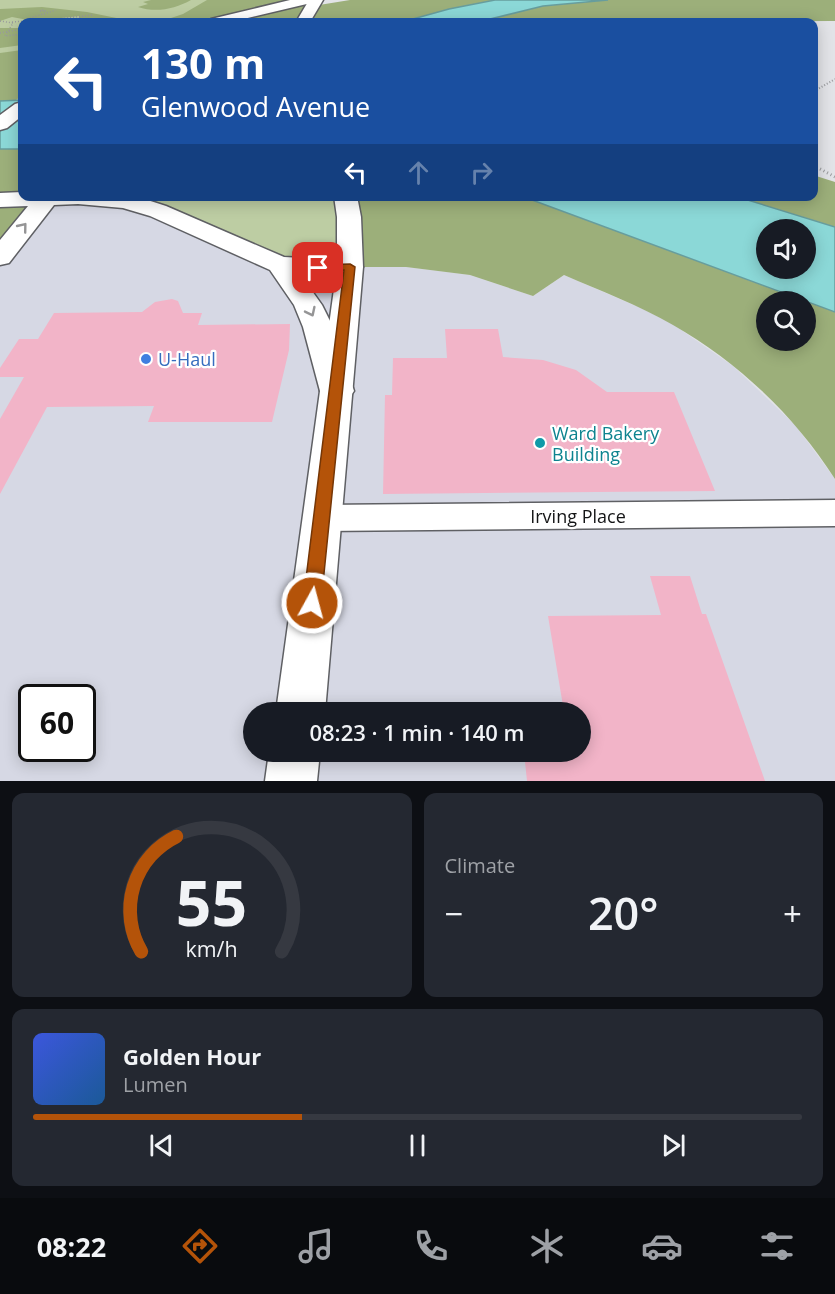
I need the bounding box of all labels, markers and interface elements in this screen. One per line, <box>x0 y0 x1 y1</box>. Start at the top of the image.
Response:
text: 130 m <box>141 34 265 91</box>
icon: left <box>42 42 120 120</box>
text: Glenwood Avenue <box>141 88 370 125</box>
icon: left <box>339 156 372 189</box>
icon: ahead <box>402 156 435 189</box>
icon: right <box>465 156 498 189</box>
map controls <box>756 219 816 351</box>
button: sound <box>756 219 816 279</box>
one-way arrow <box>16 223 27 234</box>
pin <box>292 242 343 293</box>
icon: arrive <box>301 251 334 284</box>
button: search <box>756 291 816 351</box>
one-way arrow <box>304 306 315 317</box>
place label: U-Haul <box>158 347 216 371</box>
marker: U-Haul <box>139 352 153 366</box>
place label: Ward Bakery Building <box>552 421 660 466</box>
marker: Ward Bakery Building <box>533 436 547 450</box>
street label: Irving Place <box>530 504 626 528</box>
position arrow <box>280 571 344 635</box>
speed limit sign: 60 <box>18 684 96 762</box>
text: 08:23 · 1 min · 140 m <box>309 717 525 747</box>
text: Climate <box>445 852 515 879</box>
text: 55 <box>176 859 247 944</box>
text: 20° <box>588 882 659 943</box>
text: − <box>445 891 463 936</box>
text: + <box>783 891 802 936</box>
text: km/h <box>186 934 238 963</box>
text: Golden Hour <box>123 1041 261 1071</box>
text: Lumen <box>123 1071 188 1098</box>
icon: previous <box>145 1129 178 1162</box>
icon: pause <box>401 1129 434 1162</box>
icon: next <box>657 1129 690 1162</box>
icon: directions <box>179 1225 221 1267</box>
icon: music <box>295 1225 337 1267</box>
icon: phone <box>410 1225 452 1267</box>
icon: climate <box>526 1225 568 1267</box>
icon: car <box>641 1225 683 1267</box>
icon: filters <box>756 1225 798 1267</box>
text: 08:22 <box>37 1228 106 1265</box>

